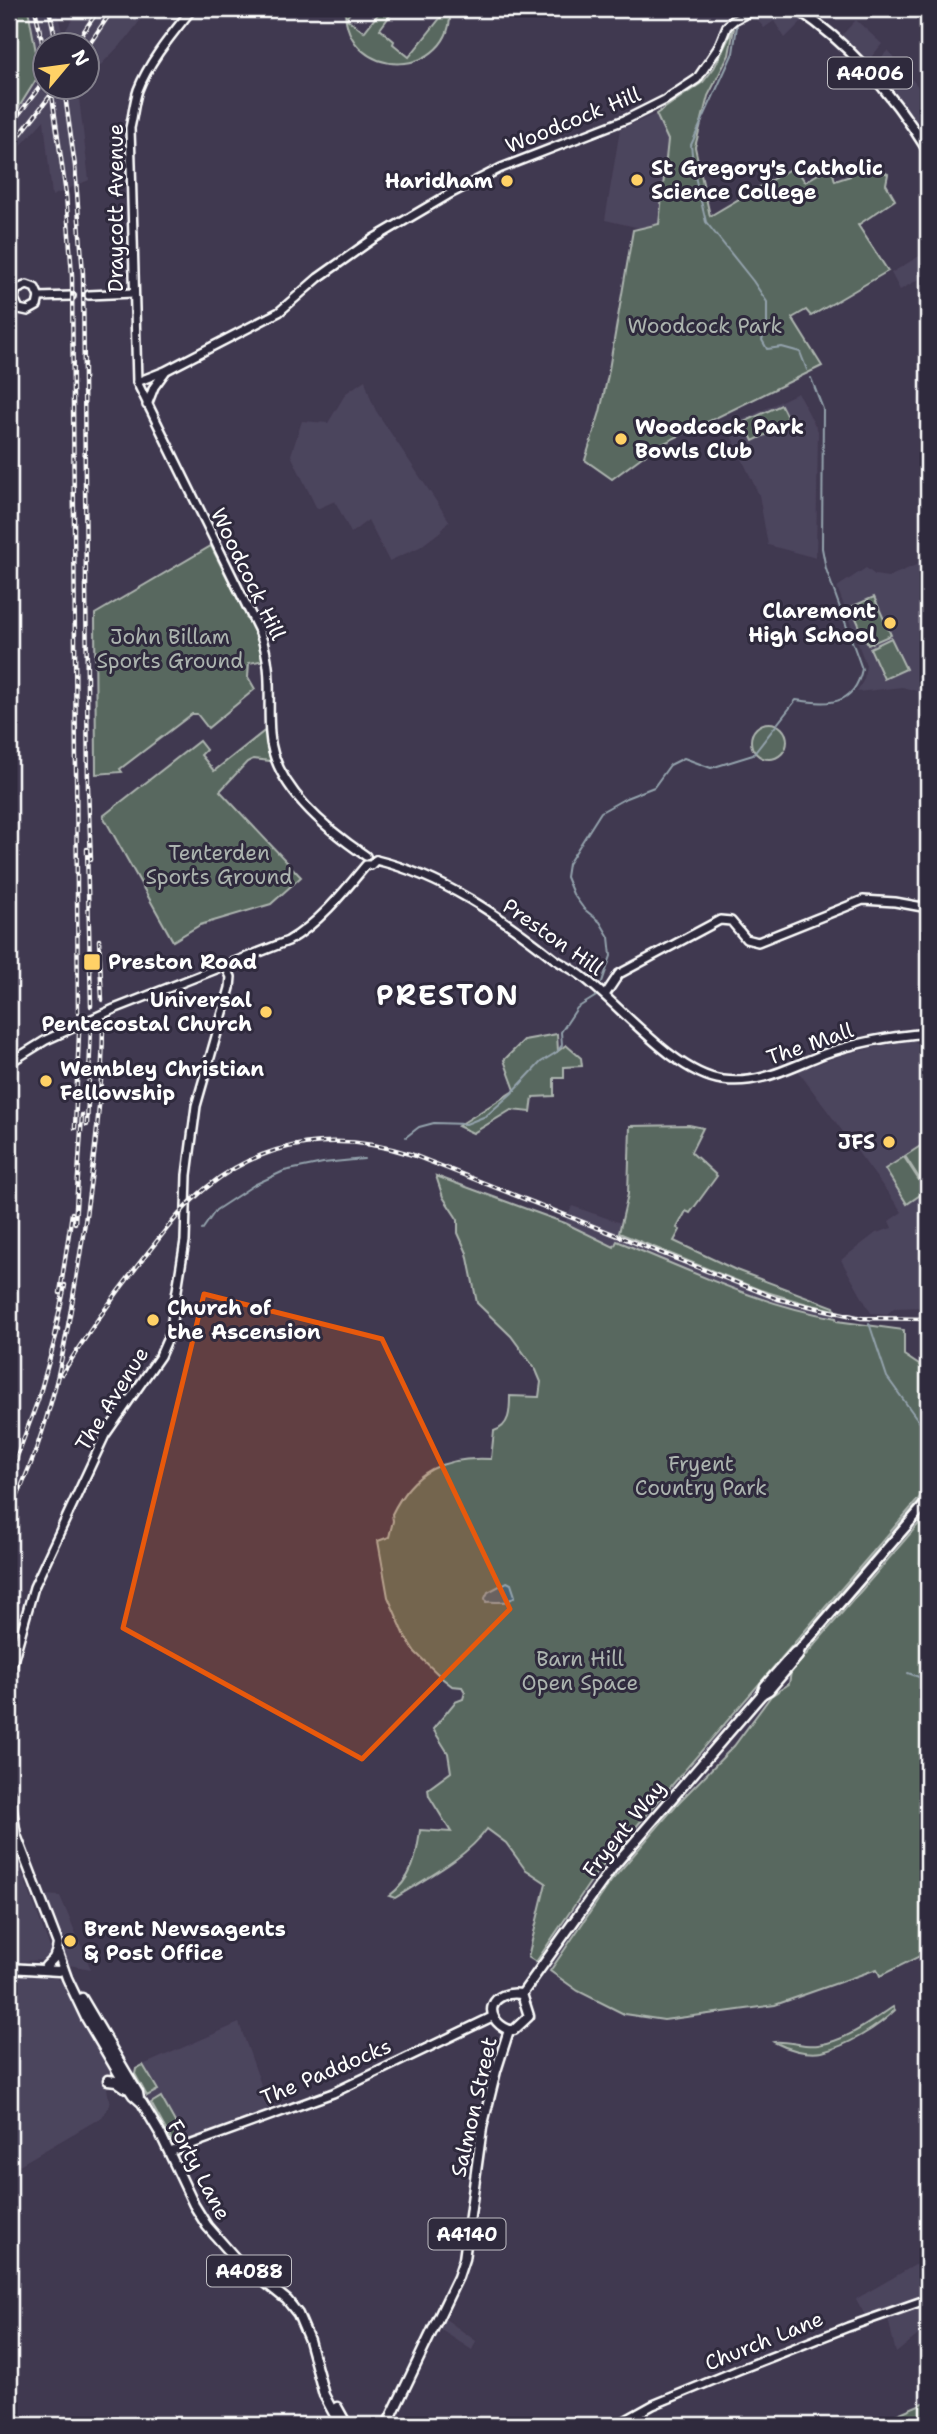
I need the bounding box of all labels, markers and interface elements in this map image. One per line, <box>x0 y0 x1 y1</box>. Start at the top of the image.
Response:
north arrow <box>32 32 102 102</box>
text: N <box>66 45 95 71</box>
road number: A4006 <box>828 58 912 88</box>
street label: Woodcock Hill <box>501 80 645 160</box>
street label: Draycott Avenue <box>102 124 130 292</box>
place label: St Gregory's Catholic Science College <box>651 154 883 206</box>
place label: Haridham <box>385 167 493 195</box>
marker: St Gregory's Catholic Science College <box>629 172 645 188</box>
marker: Haridham <box>499 173 515 189</box>
park label: Woodcock Park <box>627 312 783 340</box>
place label: Woodcock Park Bowls Club <box>635 413 804 465</box>
marker: Woodcock Park Bowls Club <box>613 431 629 447</box>
street label: Woodcock Hill <box>204 503 292 645</box>
place label: Claremont High School <box>748 597 876 649</box>
marker: Claremont High School <box>882 615 898 631</box>
park label: John Billam Sports Ground <box>96 623 244 675</box>
park label: Tenterden Sports Ground <box>145 839 293 891</box>
street label: Preston Hill <box>497 892 609 982</box>
place label: Preston Road <box>108 948 257 976</box>
marker: Preston Road <box>82 952 102 972</box>
district label: PRESTON <box>376 976 520 1014</box>
place label: Universal Pentecostal Church <box>41 986 252 1038</box>
marker: Universal Pentecostal Church <box>258 1004 274 1020</box>
street label: The Mall <box>763 1016 858 1072</box>
place label: Wembley Christian Fellowship <box>60 1055 264 1107</box>
marker: Wembley Christian Fellowship <box>38 1073 54 1089</box>
place label: JFS <box>838 1128 875 1156</box>
marker: JFS <box>881 1134 897 1150</box>
place label: Church of the Ascension <box>167 1294 321 1346</box>
marker: Church of the Ascension <box>145 1312 161 1328</box>
street label: The Avenue <box>69 1342 155 1456</box>
park label: Fryent Country Park <box>635 1450 767 1502</box>
park label: Barn Hill Open Space <box>522 1645 638 1697</box>
street label: Fryent Way <box>576 1775 672 1883</box>
place label: Brent Newsagents & Post Office <box>84 1915 286 1967</box>
marker: Brent Newsagents & Post Office <box>62 1933 78 1949</box>
street label: The Paddocks <box>256 2032 396 2112</box>
street label: Salmon Street <box>444 2034 504 2180</box>
street label: Forty Lane <box>161 2115 237 2225</box>
road number: A4140 <box>428 2218 505 2250</box>
road number: A4088 <box>207 2256 291 2286</box>
street label: Church Lane <box>701 2304 827 2378</box>

